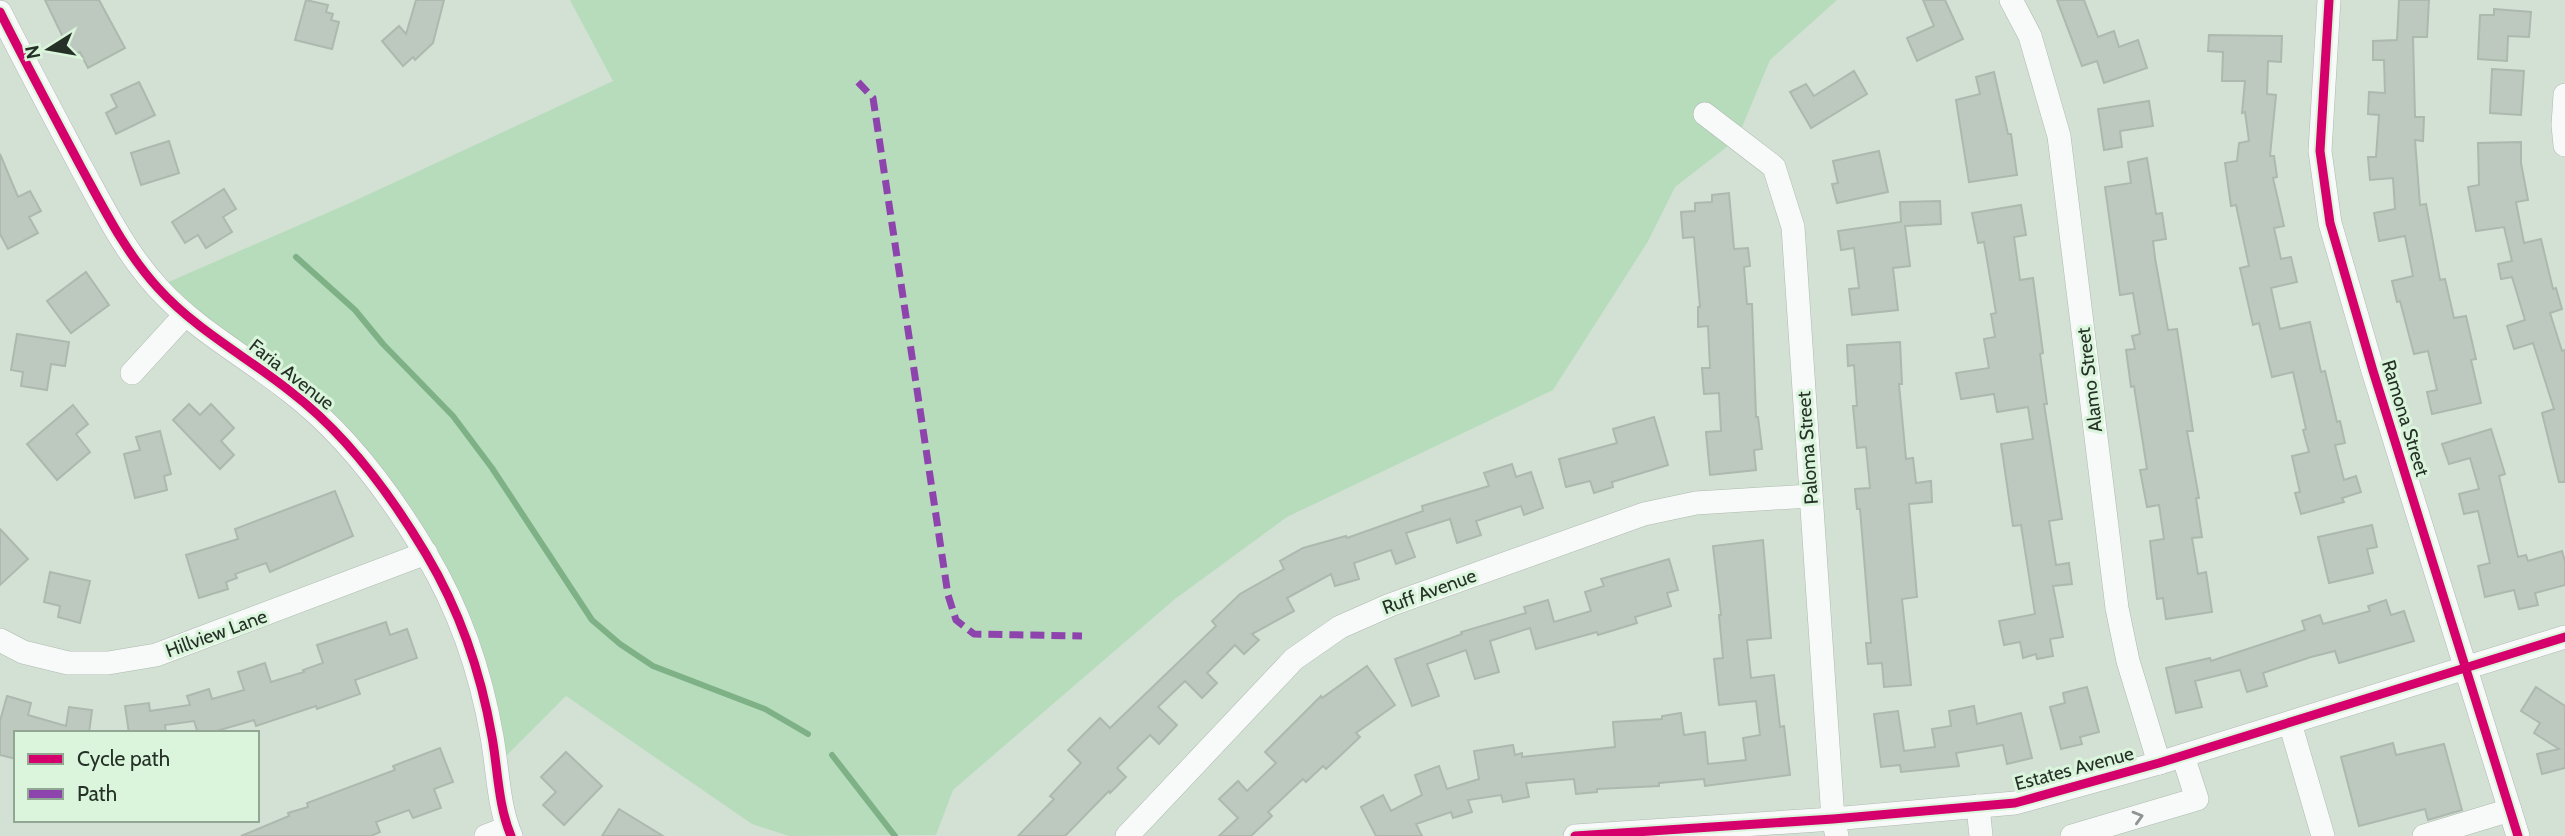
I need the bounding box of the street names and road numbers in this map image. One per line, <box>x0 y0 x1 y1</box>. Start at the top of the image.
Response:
street label: Alamo Street <box>2072 326 2107 434</box>
street label: Faria Avenue <box>245 334 339 415</box>
street label: Ramona Street <box>2377 357 2434 480</box>
street label: Paloma Street <box>1792 390 1823 505</box>
street label: Ruff Avenue <box>1379 564 1480 619</box>
street label: Hillview Lane <box>162 604 270 662</box>
street label: Estates Avenue <box>2012 742 2136 795</box>

